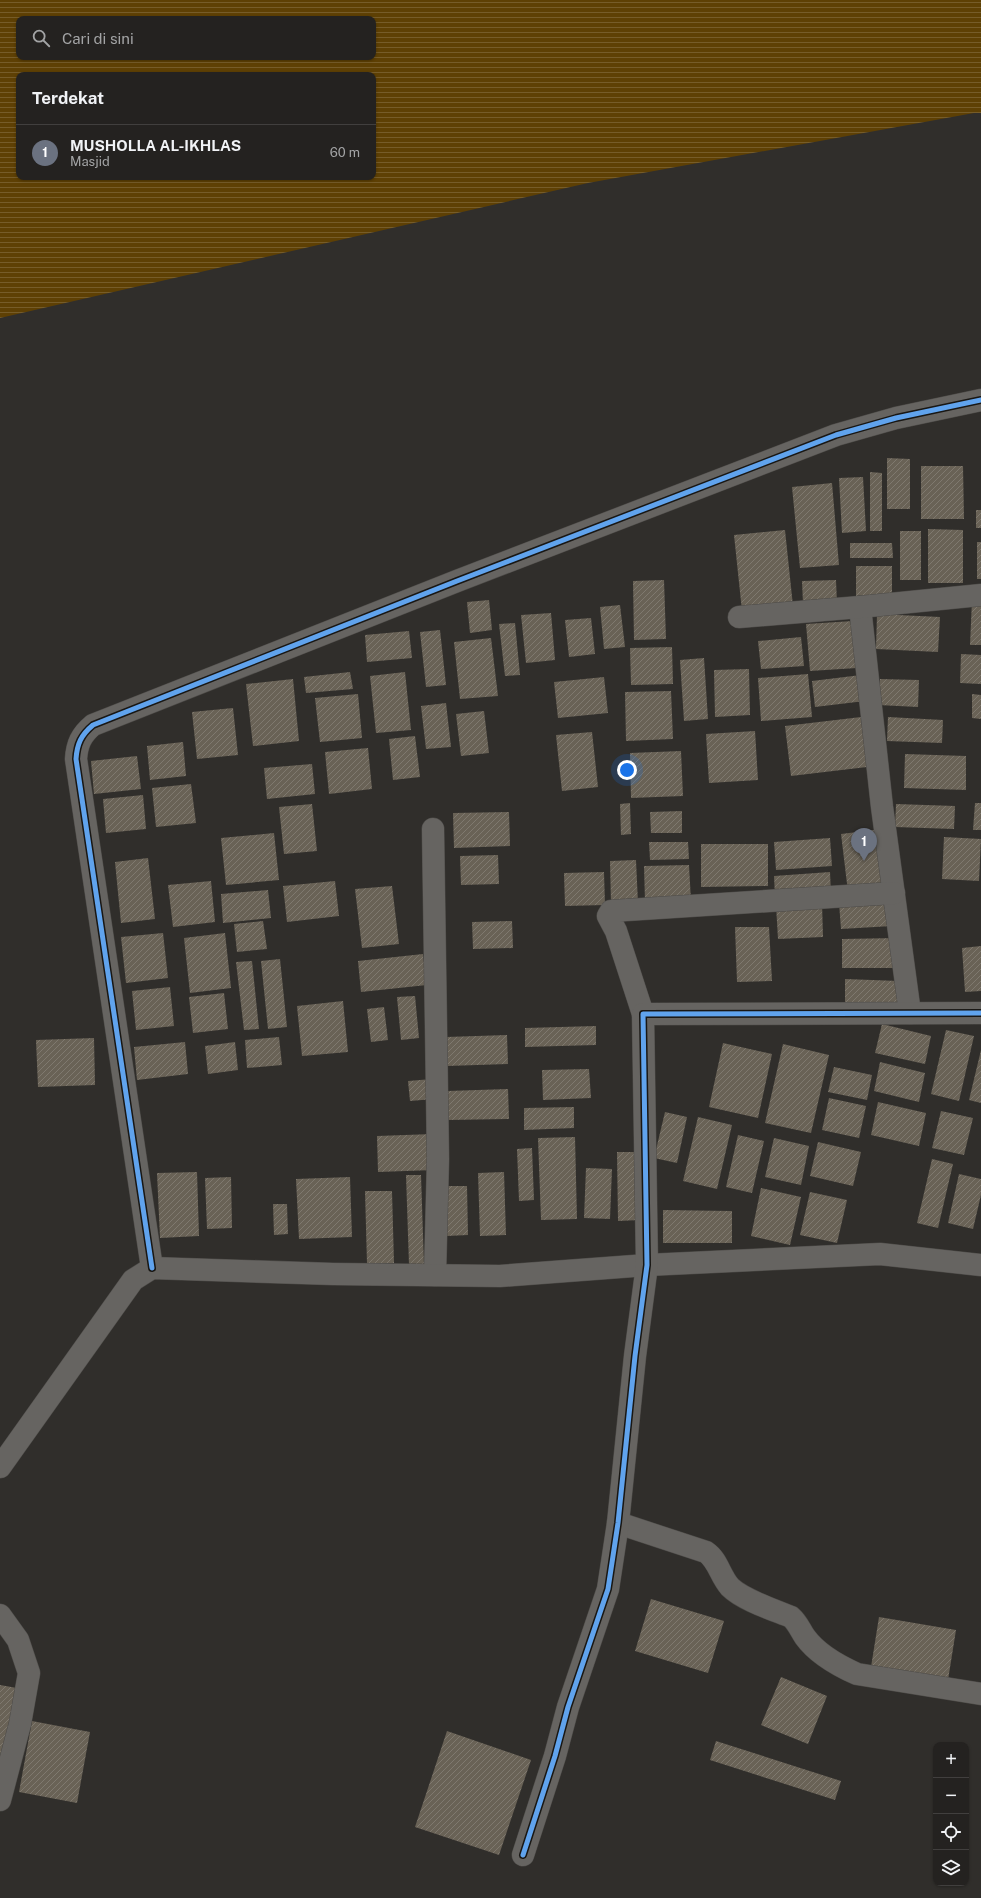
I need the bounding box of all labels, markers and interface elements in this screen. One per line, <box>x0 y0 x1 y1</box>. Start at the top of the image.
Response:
search box <box>16 16 376 60</box>
icon: search <box>30 27 52 49</box>
text: Cari di sini <box>62 30 134 47</box>
text: Terdekat <box>32 88 104 108</box>
text: MUSHOLLA AL-IKHLAS <box>70 137 241 154</box>
text: 1 <box>42 145 48 160</box>
text: 60 m <box>330 145 360 160</box>
text: Masjid <box>70 154 110 169</box>
your location <box>617 760 637 780</box>
pin: 1 <box>851 828 877 861</box>
map controls <box>933 1742 969 1886</box>
button: + <box>933 1742 969 1778</box>
button: − <box>933 1778 969 1814</box>
button: locate <box>933 1814 969 1850</box>
button: layers <box>933 1850 969 1886</box>

